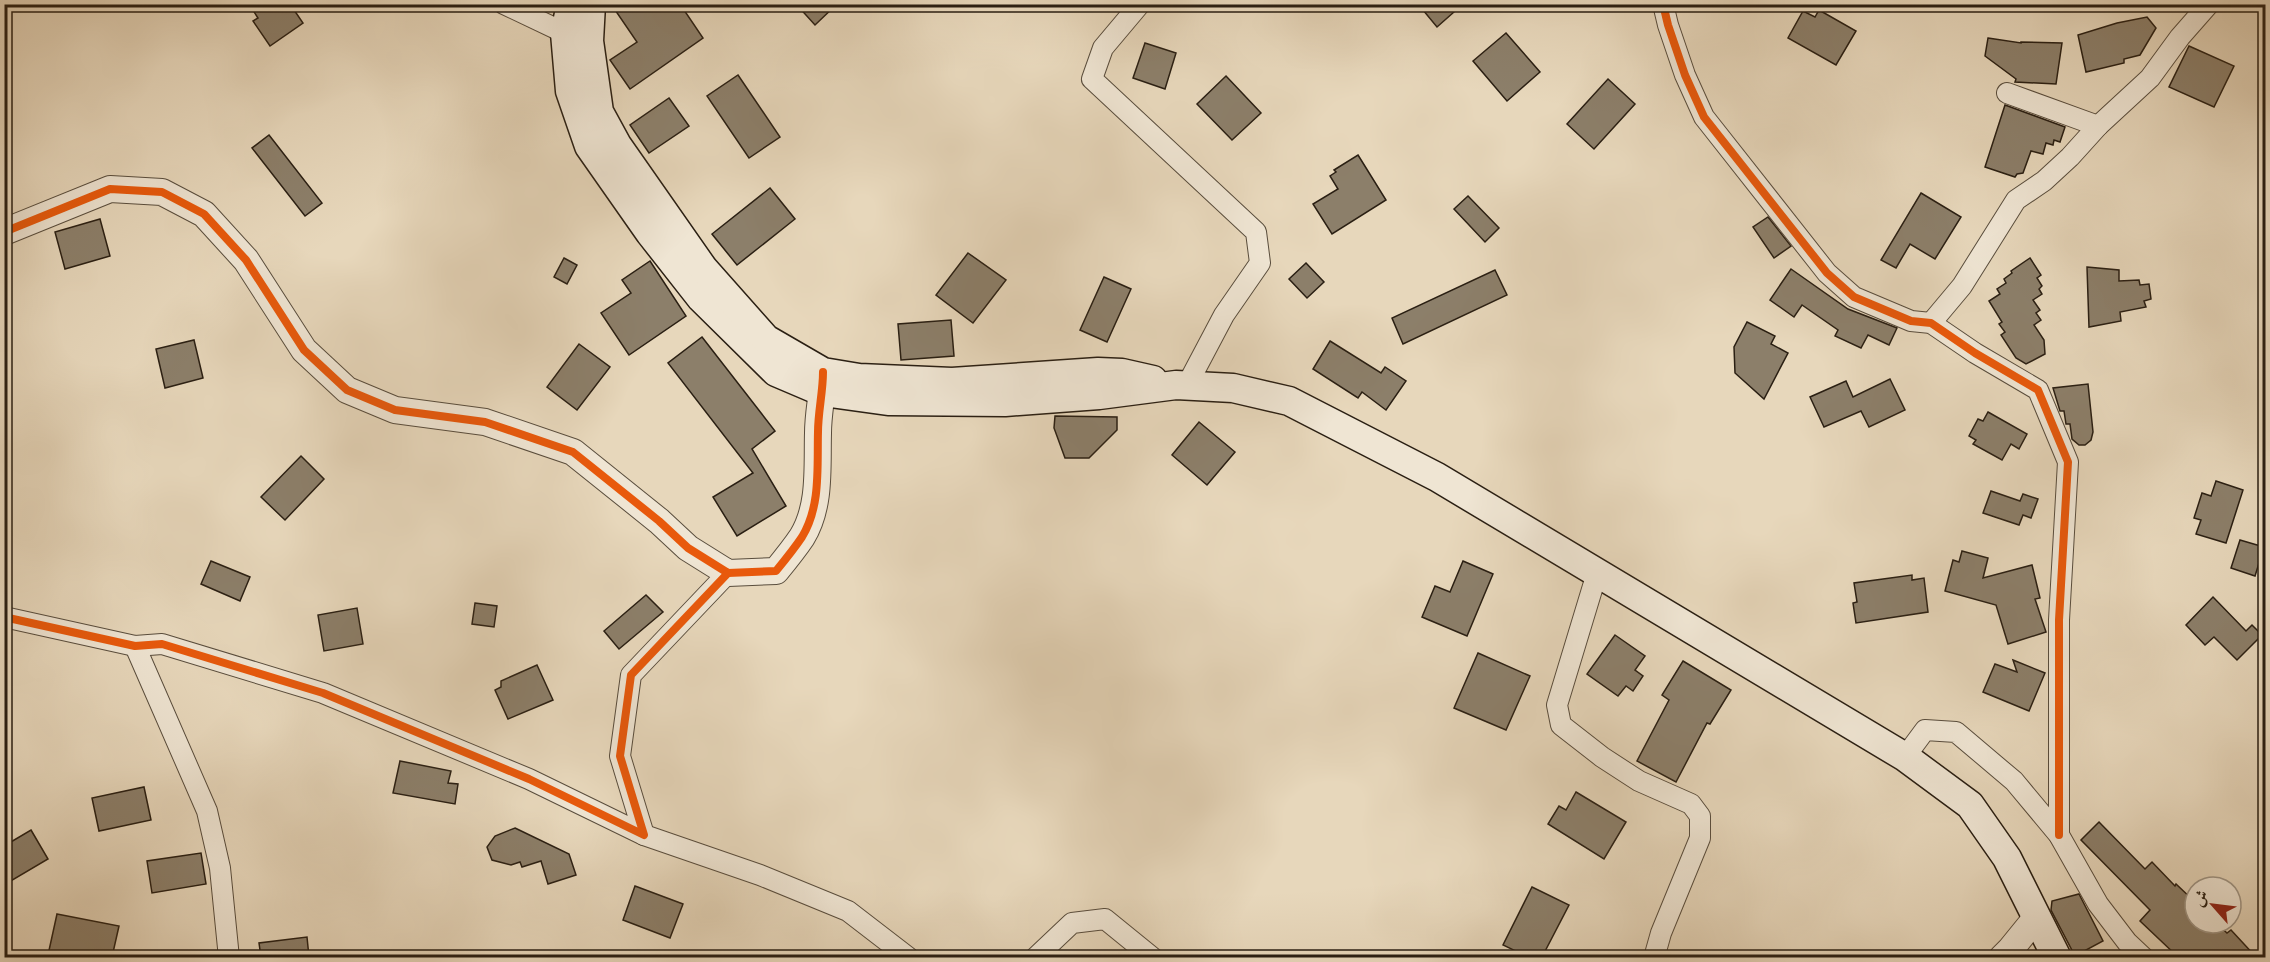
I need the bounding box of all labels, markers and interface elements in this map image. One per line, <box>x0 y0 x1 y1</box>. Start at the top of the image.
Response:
north arrow <box>2183 875 2243 935</box>
text: ش <box>2188 887 2215 911</box>

